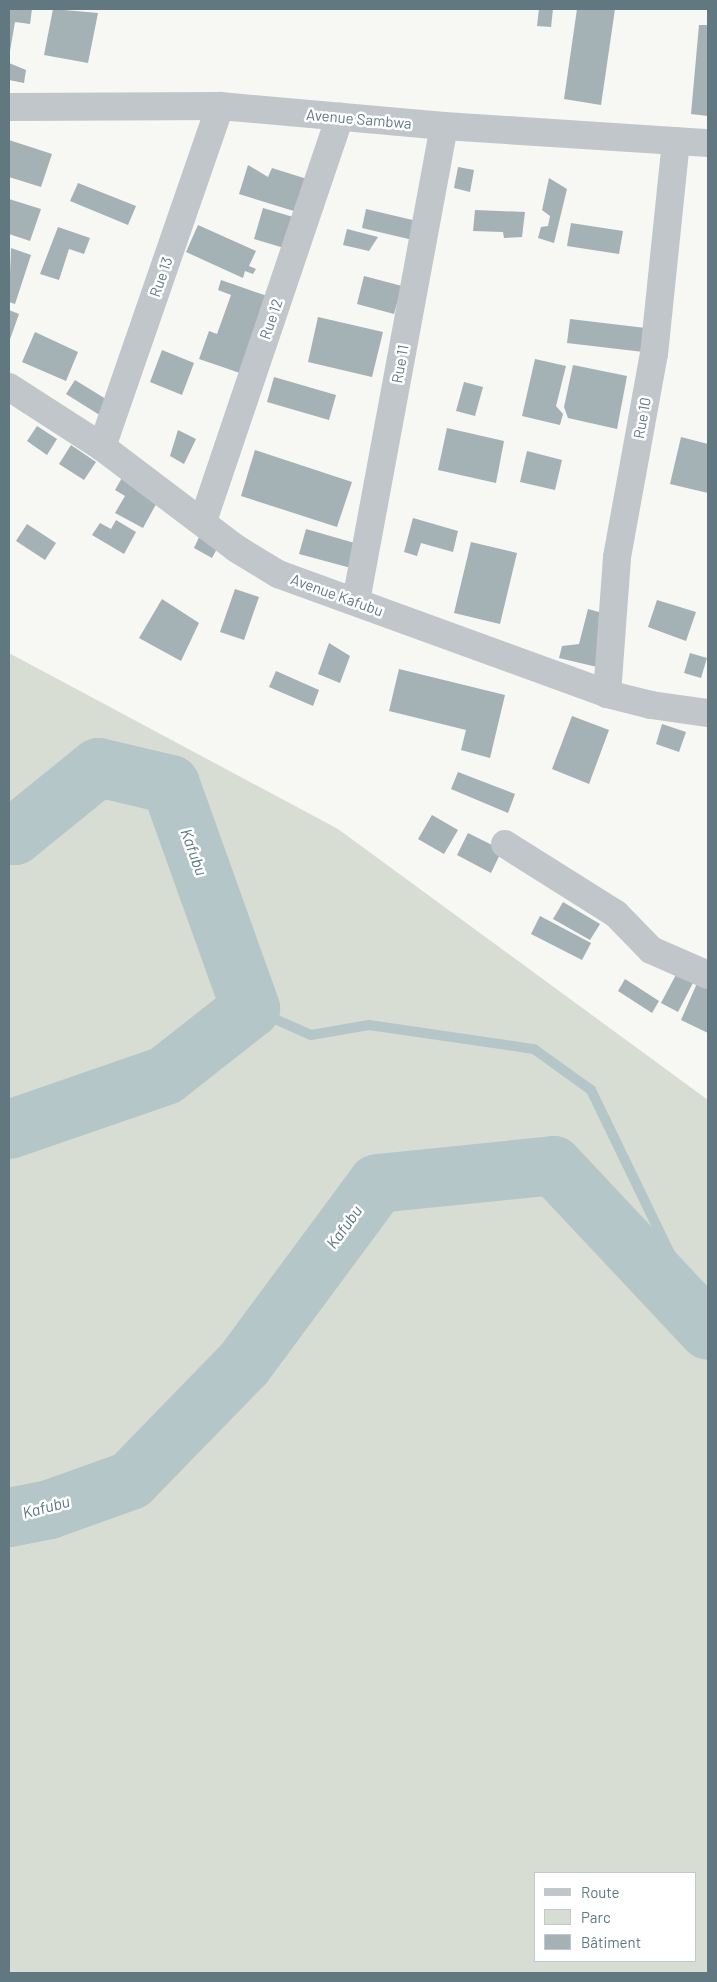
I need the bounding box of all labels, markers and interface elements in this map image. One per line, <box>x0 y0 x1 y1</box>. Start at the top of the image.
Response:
street label: Avenue Sambwa <box>306 105 412 133</box>
street label: Rue 13 <box>146 255 176 299</box>
street label: Rue 12 <box>256 296 286 342</box>
street label: Rue 11 <box>388 343 412 385</box>
street label: Rue 10 <box>629 396 655 440</box>
street label: Avenue Kafubu <box>288 570 386 620</box>
water label: Kafubu <box>177 826 211 878</box>
water label: Kafubu <box>322 1202 366 1252</box>
water label: Kafubu <box>20 1491 72 1523</box>
legend <box>534 1872 697 1962</box>
text: Route <box>581 1883 620 1901</box>
text: Parc <box>581 1908 611 1926</box>
text: Bâtiment <box>581 1933 641 1951</box>

